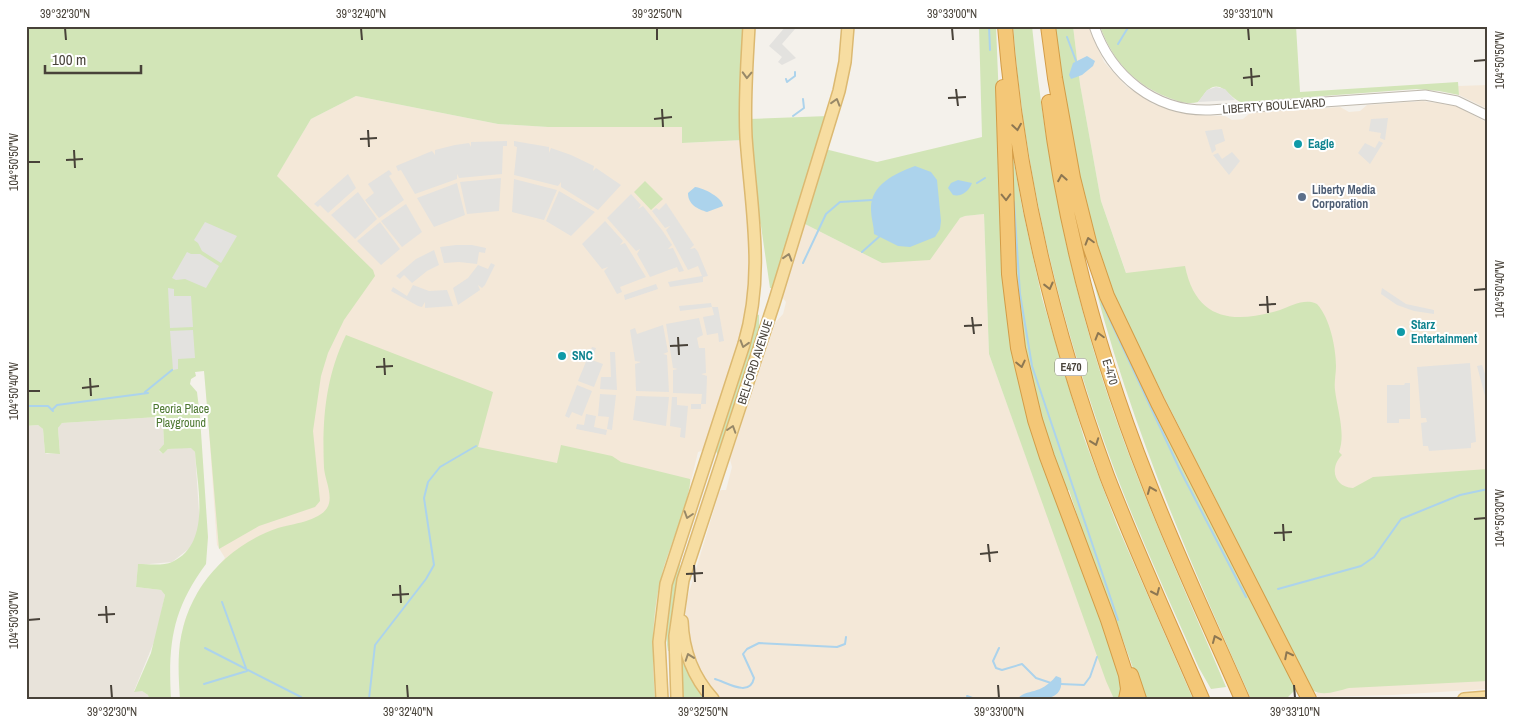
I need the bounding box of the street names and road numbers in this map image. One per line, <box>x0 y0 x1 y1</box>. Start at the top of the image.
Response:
street label: LIBERTY BOULEVARD <box>1222 94 1326 118</box>
street label: BELFORD AVENUE <box>734 317 776 407</box>
street label: E-470 <box>1099 357 1121 387</box>
road number: E470 <box>1055 358 1087 376</box>

